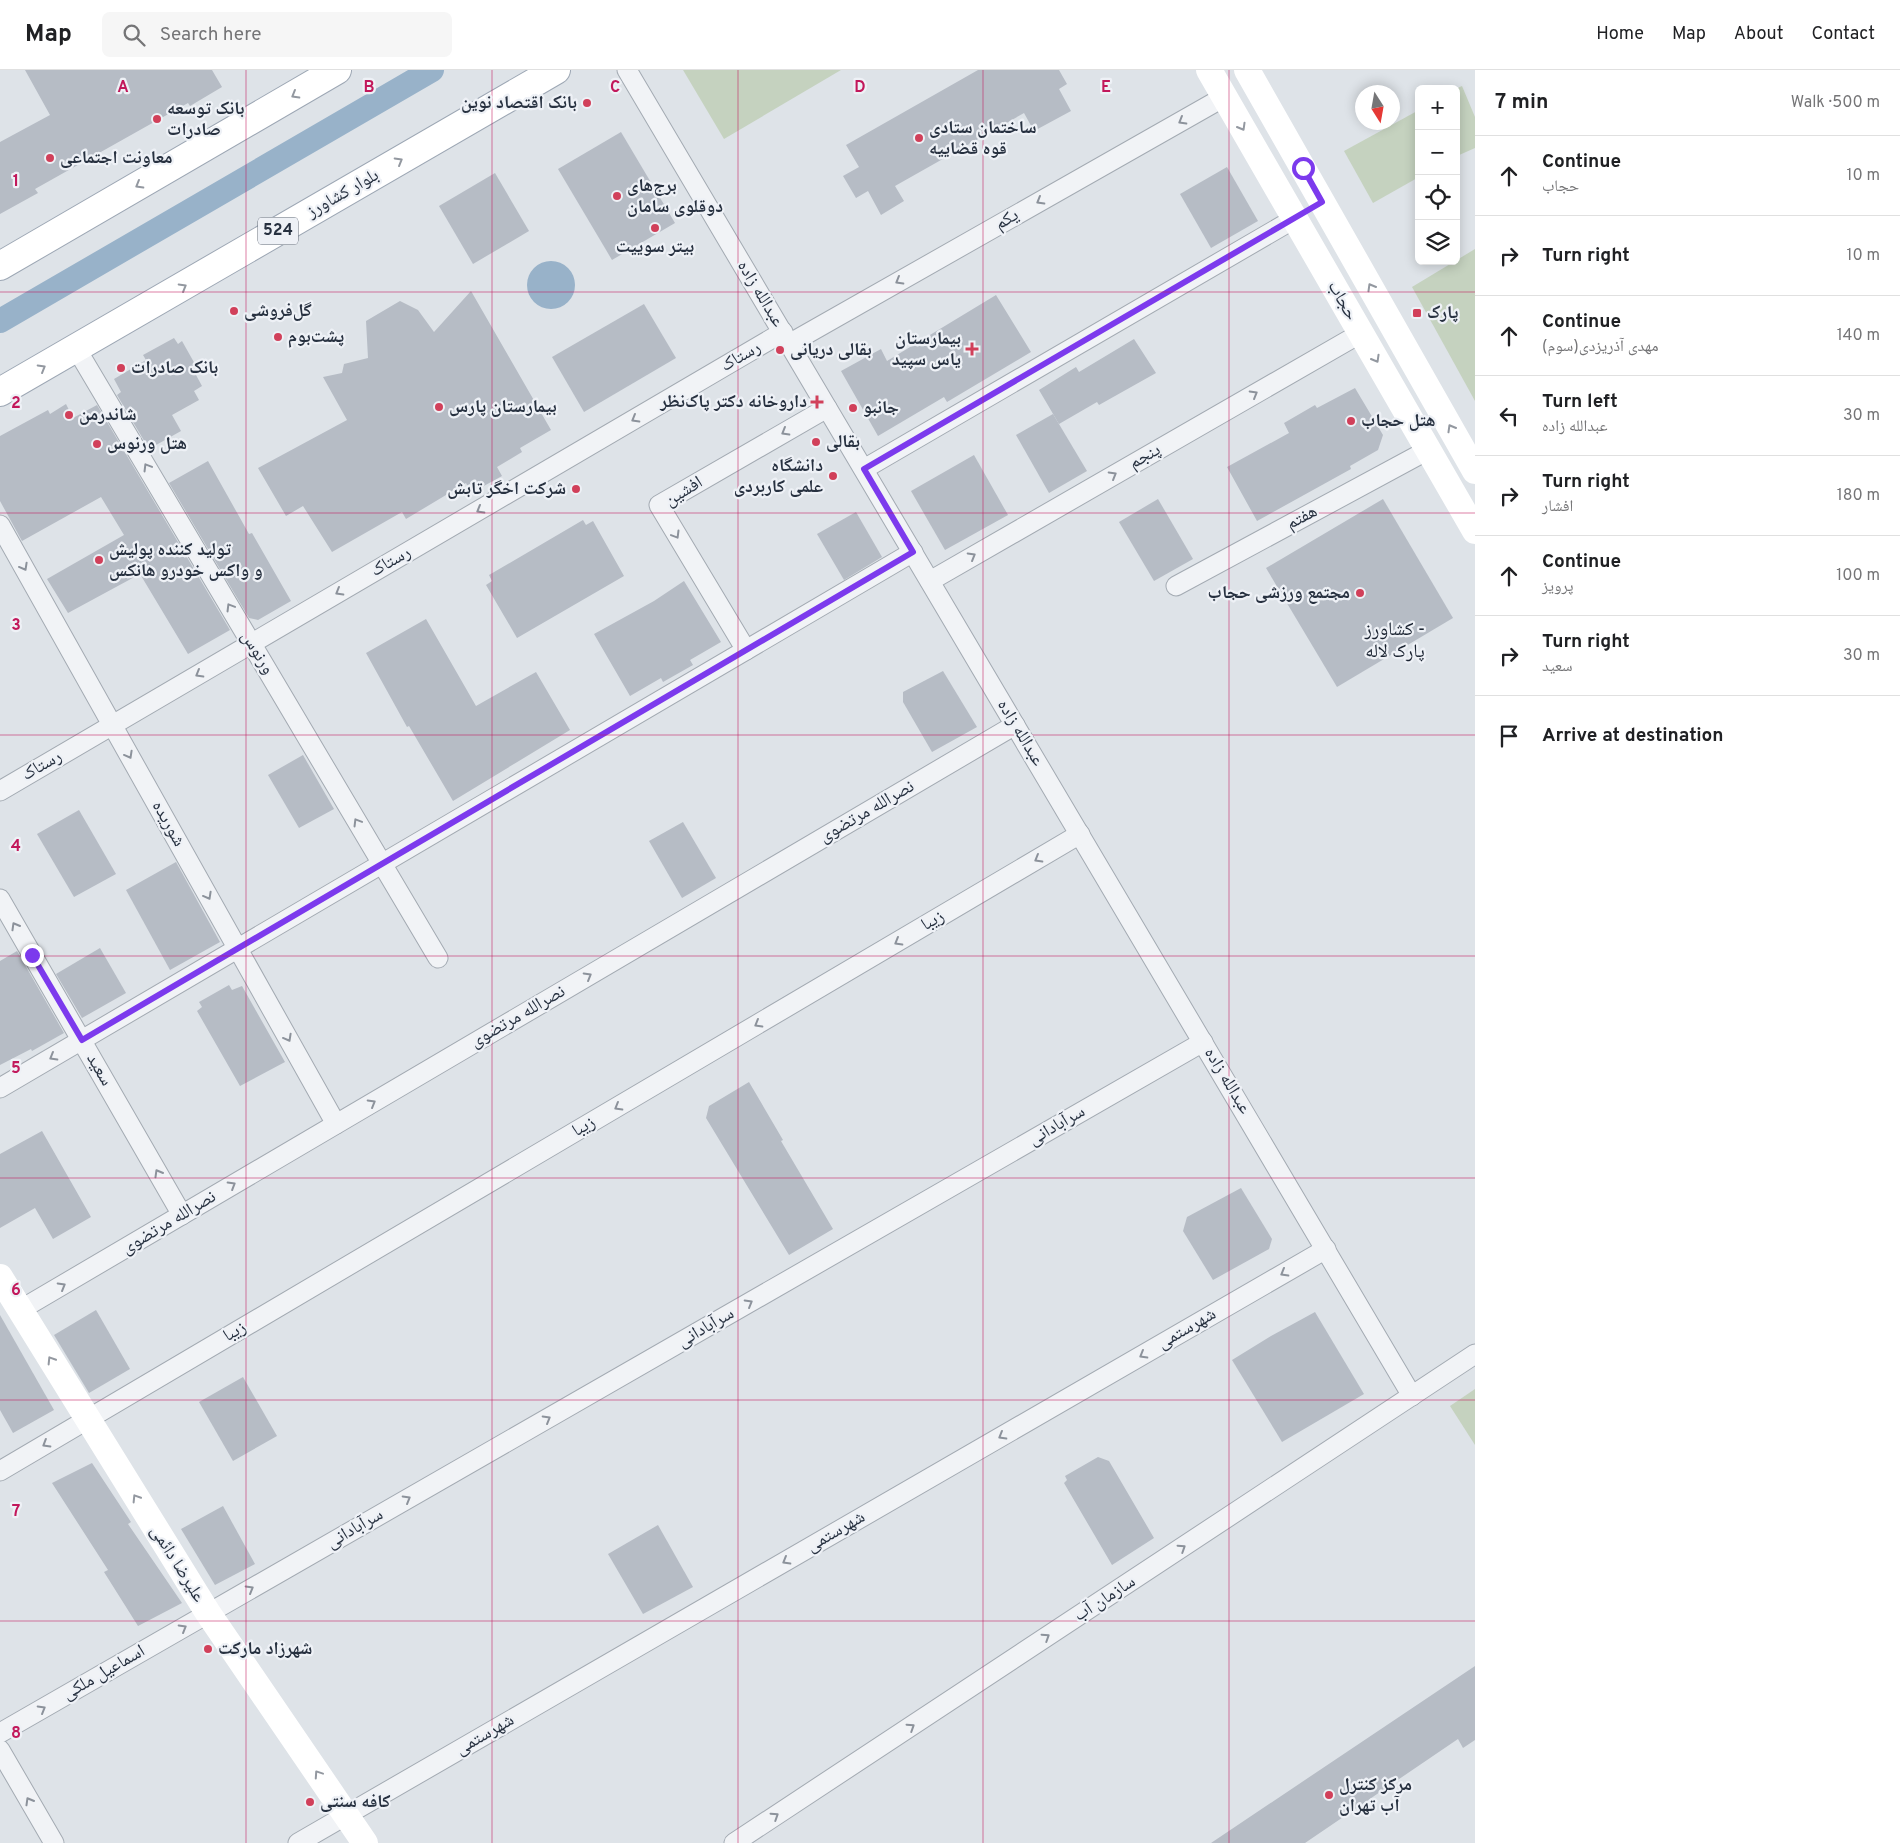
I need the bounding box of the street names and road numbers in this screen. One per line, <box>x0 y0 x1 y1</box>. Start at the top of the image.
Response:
street label: بلوار کشاورز <box>302 164 383 224</box>
street label: یکم <box>991 204 1023 236</box>
road number: 524 <box>258 218 298 245</box>
street label: عبدالله زاده <box>731 256 789 332</box>
street label: حجاب <box>1322 277 1362 325</box>
street label: رستاک <box>717 336 765 378</box>
street label: پنجم <box>1125 439 1165 475</box>
street label: افشین <box>661 471 707 513</box>
street label: هفتم <box>1282 500 1322 536</box>
street label: رستاک <box>367 541 415 583</box>
street label: ورنوس <box>235 627 279 679</box>
street label: عبدالله زاده <box>991 695 1049 771</box>
street label: رستاک <box>18 745 66 787</box>
street label: نصرالله مرتضوی <box>815 775 919 849</box>
street label: شوریده <box>146 797 190 851</box>
street label: زیبا <box>917 905 949 937</box>
street label: نصرالله مرتضوی <box>466 980 570 1054</box>
street label: عبدالله زاده <box>1198 1043 1256 1119</box>
street label: سعید <box>80 1049 118 1091</box>
street label: سرآبادانی <box>1024 1101 1090 1151</box>
street label: زیبا <box>568 1111 600 1143</box>
street label: نصرالله مرتضوی <box>118 1186 221 1260</box>
street label: سرآبادانی <box>673 1303 739 1353</box>
street label: شهرستمی <box>1153 1303 1221 1355</box>
street label: زیبا <box>219 1316 251 1348</box>
street label: سرآبادانی <box>322 1504 388 1554</box>
street label: شهرستمی <box>802 1506 870 1558</box>
street label: علیرضا دائمی <box>144 1521 210 1607</box>
street label: سازمان آب <box>1070 1571 1140 1627</box>
street label: اسماعیل ملکی <box>58 1640 150 1706</box>
street label: شهرستمی <box>451 1709 519 1761</box>

